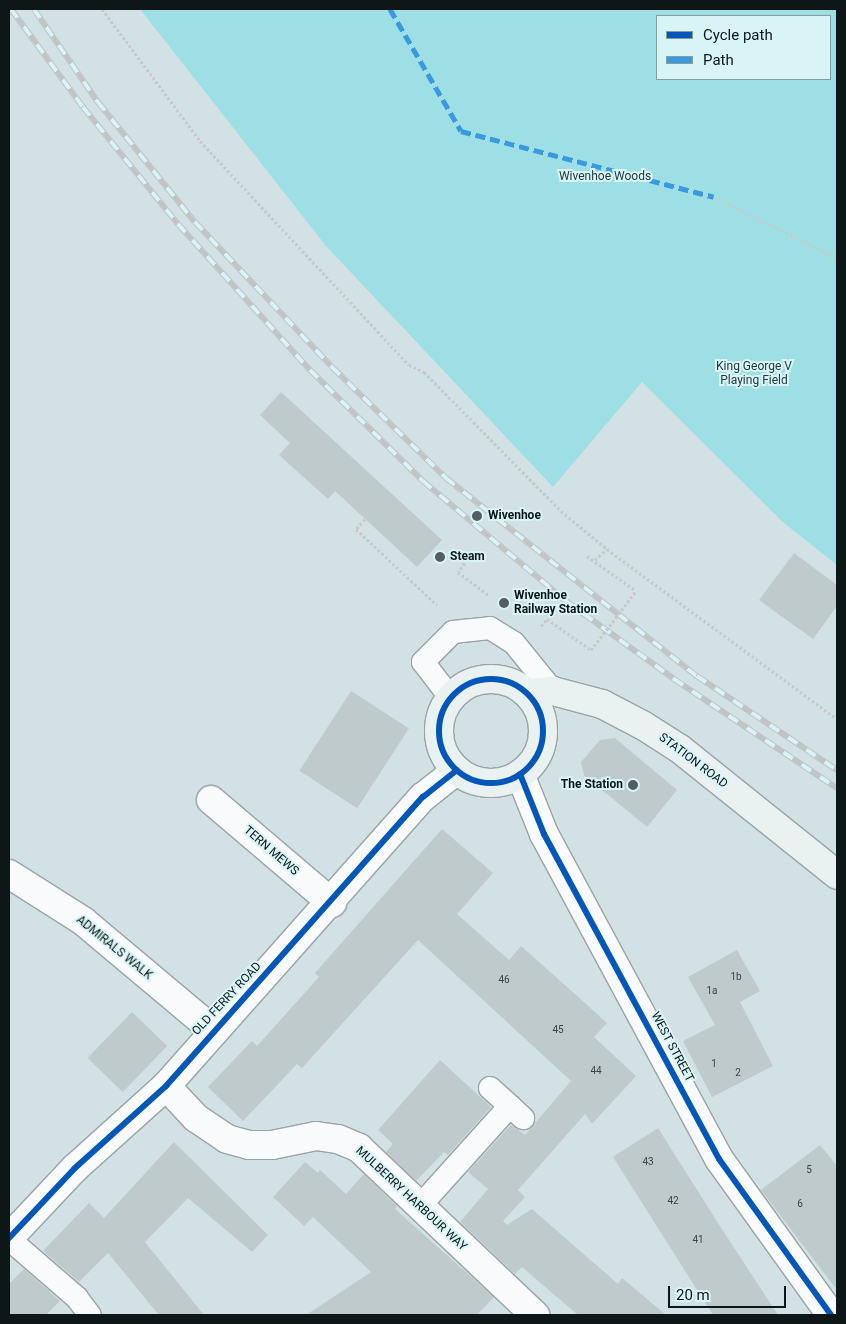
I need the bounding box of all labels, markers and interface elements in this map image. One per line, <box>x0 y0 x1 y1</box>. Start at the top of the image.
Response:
legend <box>656 15 831 80</box>
text: Cycle path <box>703 26 773 44</box>
text: Path <box>703 51 734 69</box>
park label: Wivenhoe Woods <box>559 170 651 184</box>
park label: King George V Playing Field <box>716 360 792 388</box>
marker: Wivenhoe <box>470 509 484 523</box>
place label: Wivenhoe <box>488 509 541 523</box>
place label: Steam <box>450 550 485 564</box>
marker: Steam <box>434 551 446 563</box>
place label: Wivenhoe Railway Station <box>514 589 597 617</box>
marker: Wivenhoe Railway Station <box>498 597 510 609</box>
street label: STATION ROAD <box>656 730 730 792</box>
place label: The Station <box>561 778 623 792</box>
marker: The Station <box>627 779 639 791</box>
street label: TERN MEWS <box>241 823 301 879</box>
street label: ADMIRALS WALK <box>73 913 155 983</box>
street label: OLD FERRY ROAD <box>189 959 265 1039</box>
house number: 1b <box>730 971 742 983</box>
house number: 46 <box>498 974 510 986</box>
house number: 1a <box>706 985 718 997</box>
street label: WEST STREET <box>647 1009 697 1085</box>
house number: 45 <box>552 1024 564 1036</box>
house number: 1 <box>711 1058 717 1070</box>
house number: 44 <box>590 1065 602 1077</box>
house number: 2 <box>735 1067 741 1079</box>
street label: MULBERRY HARBOUR WAY <box>353 1144 469 1254</box>
house number: 43 <box>642 1156 654 1168</box>
house number: 5 <box>806 1164 812 1176</box>
house number: 42 <box>667 1195 679 1207</box>
house number: 6 <box>797 1198 803 1210</box>
house number: 41 <box>692 1234 704 1246</box>
scale bar <box>671 1276 788 1308</box>
text: 20 m <box>676 1286 710 1304</box>

